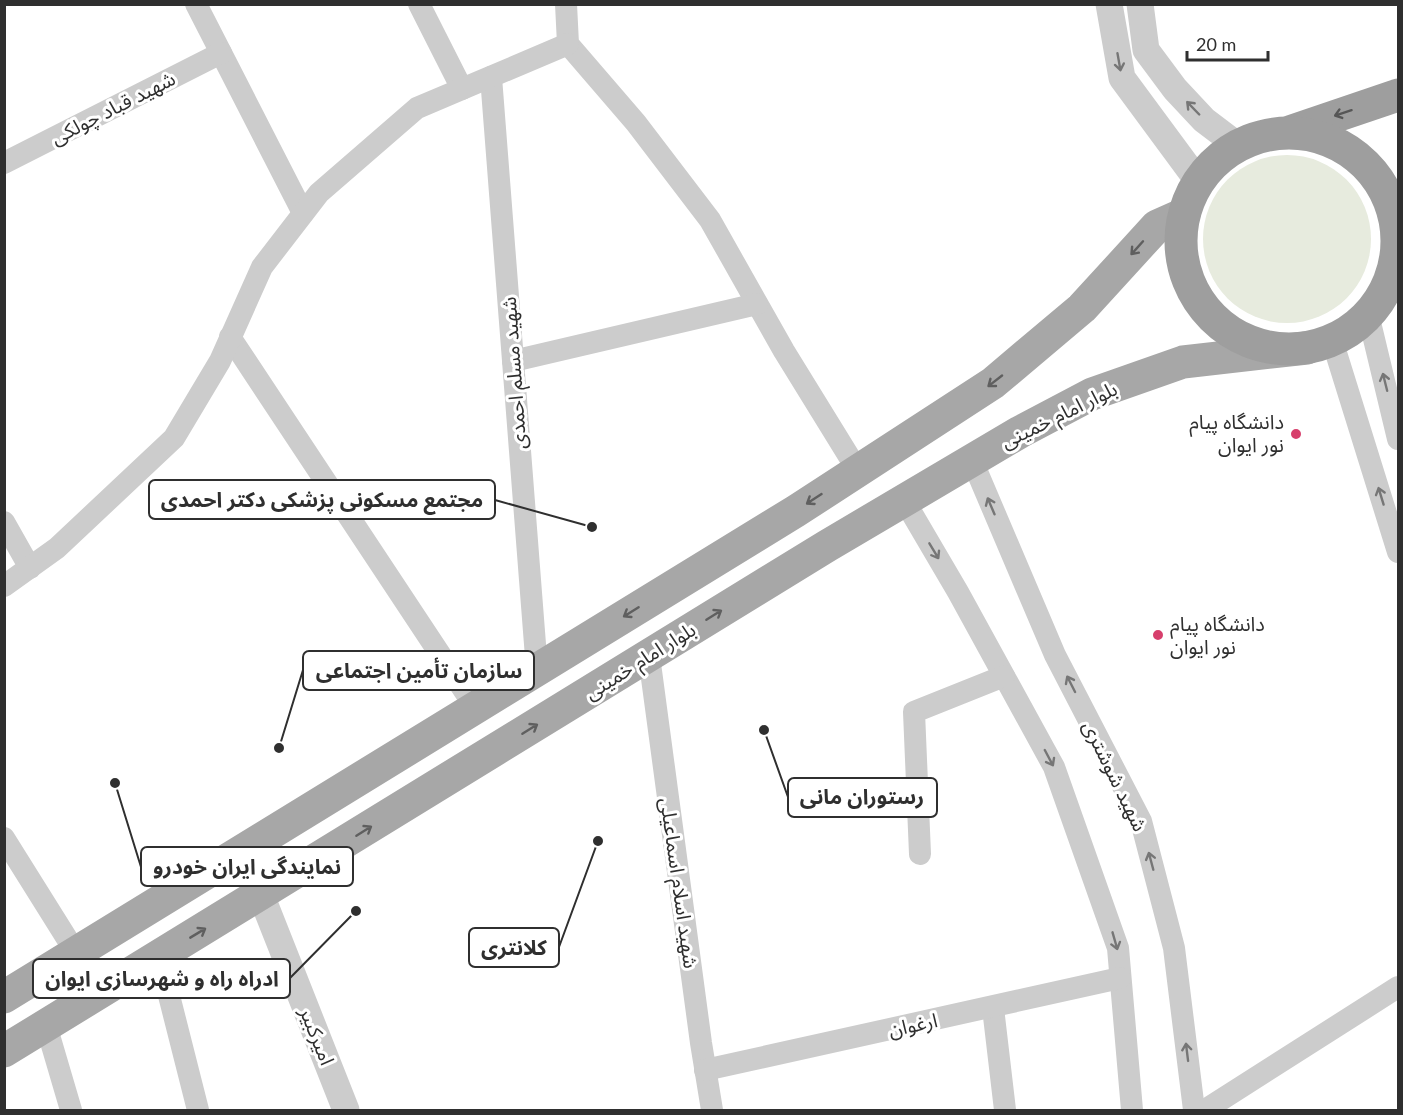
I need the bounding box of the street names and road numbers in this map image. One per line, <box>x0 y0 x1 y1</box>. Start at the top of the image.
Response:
street label: شهید قباد چولکی <box>46 65 180 151</box>
street label: شهید مسلم احمدی <box>496 296 534 450</box>
street label: بلوار امام خمینی <box>997 376 1122 456</box>
street label: بلوار امام خمینی <box>580 617 702 707</box>
street label: شهید شوشتری <box>1078 716 1153 835</box>
street label: شهید اسلام اسماعیلی <box>652 796 704 970</box>
street label: امیرکبیر <box>294 1002 340 1068</box>
street label: ارغوان <box>886 1007 940 1042</box>

